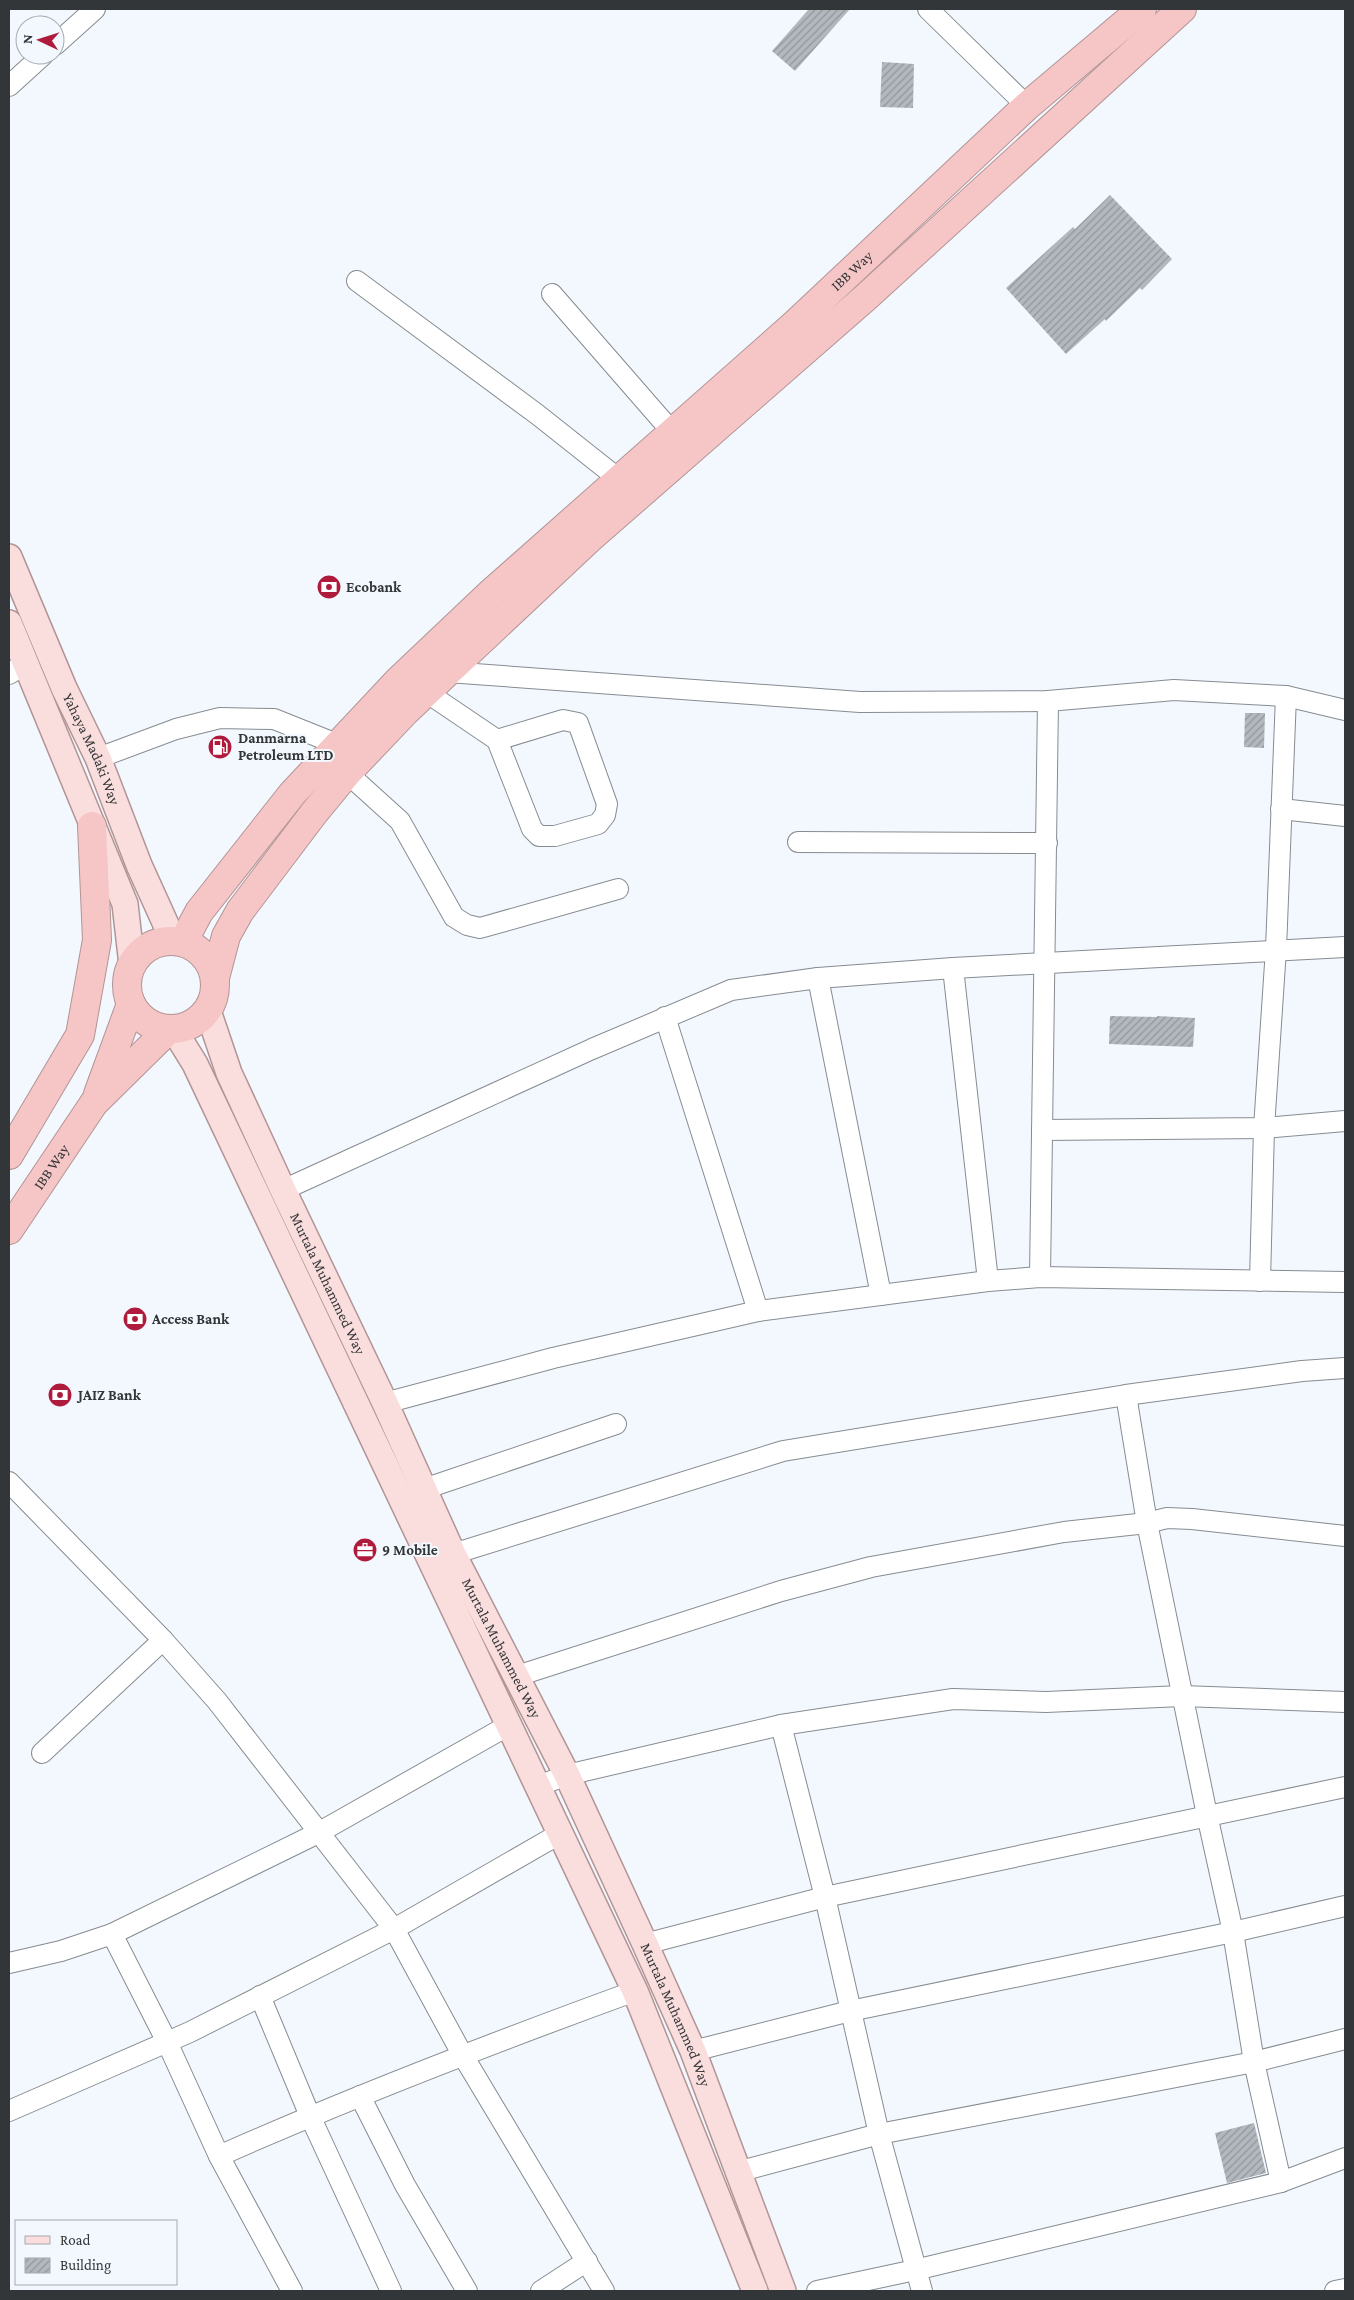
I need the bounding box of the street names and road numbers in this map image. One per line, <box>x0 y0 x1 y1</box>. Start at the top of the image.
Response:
street label: IBB Way <box>828 247 876 294</box>
street label: Yahaya Madaki Way <box>60 690 123 807</box>
street label: IBB Way <box>31 1141 73 1192</box>
street label: Murtala Muhammed Way <box>287 1210 369 1357</box>
street label: Murtala Muhammed Way <box>459 1576 544 1721</box>
street label: Murtala Muhammed Way <box>638 1940 714 2089</box>

